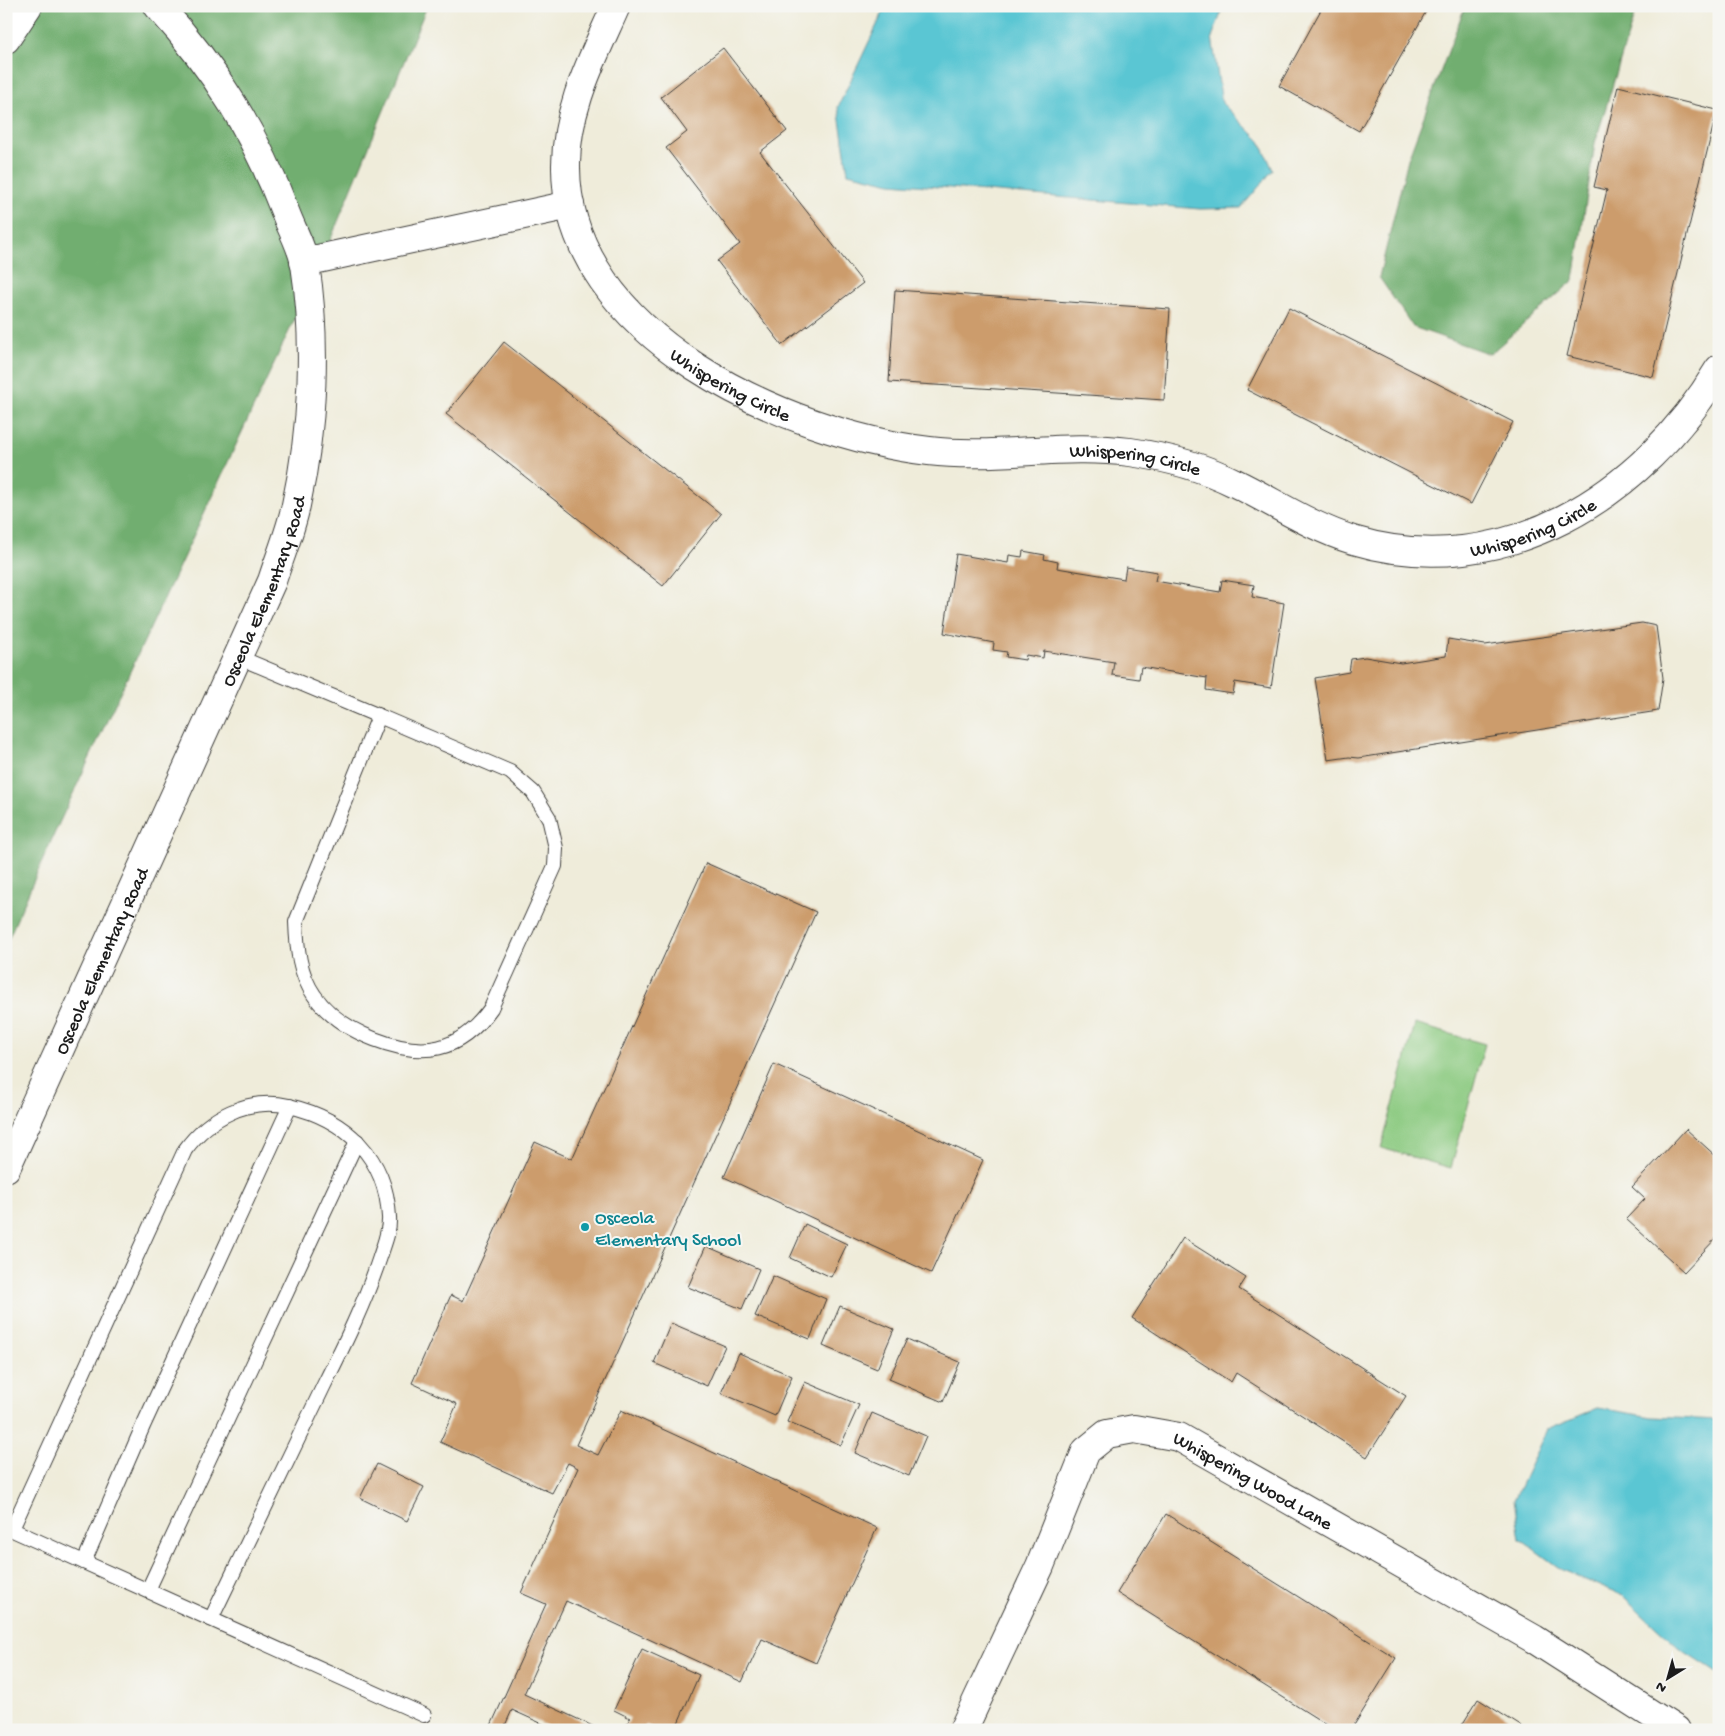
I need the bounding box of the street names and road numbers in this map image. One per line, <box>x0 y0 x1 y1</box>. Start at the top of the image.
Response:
street label: Whispering Circle <box>664 345 793 429</box>
street label: Whispering Circle <box>1069 441 1203 483</box>
street label: Osceola Elementary Road <box>218 493 313 691</box>
street label: Whispering Circle <box>1469 495 1602 564</box>
street label: Osceola Elementary Road <box>51 863 156 1059</box>
street label: Whispering Wood Lane <box>1168 1428 1336 1537</box>

